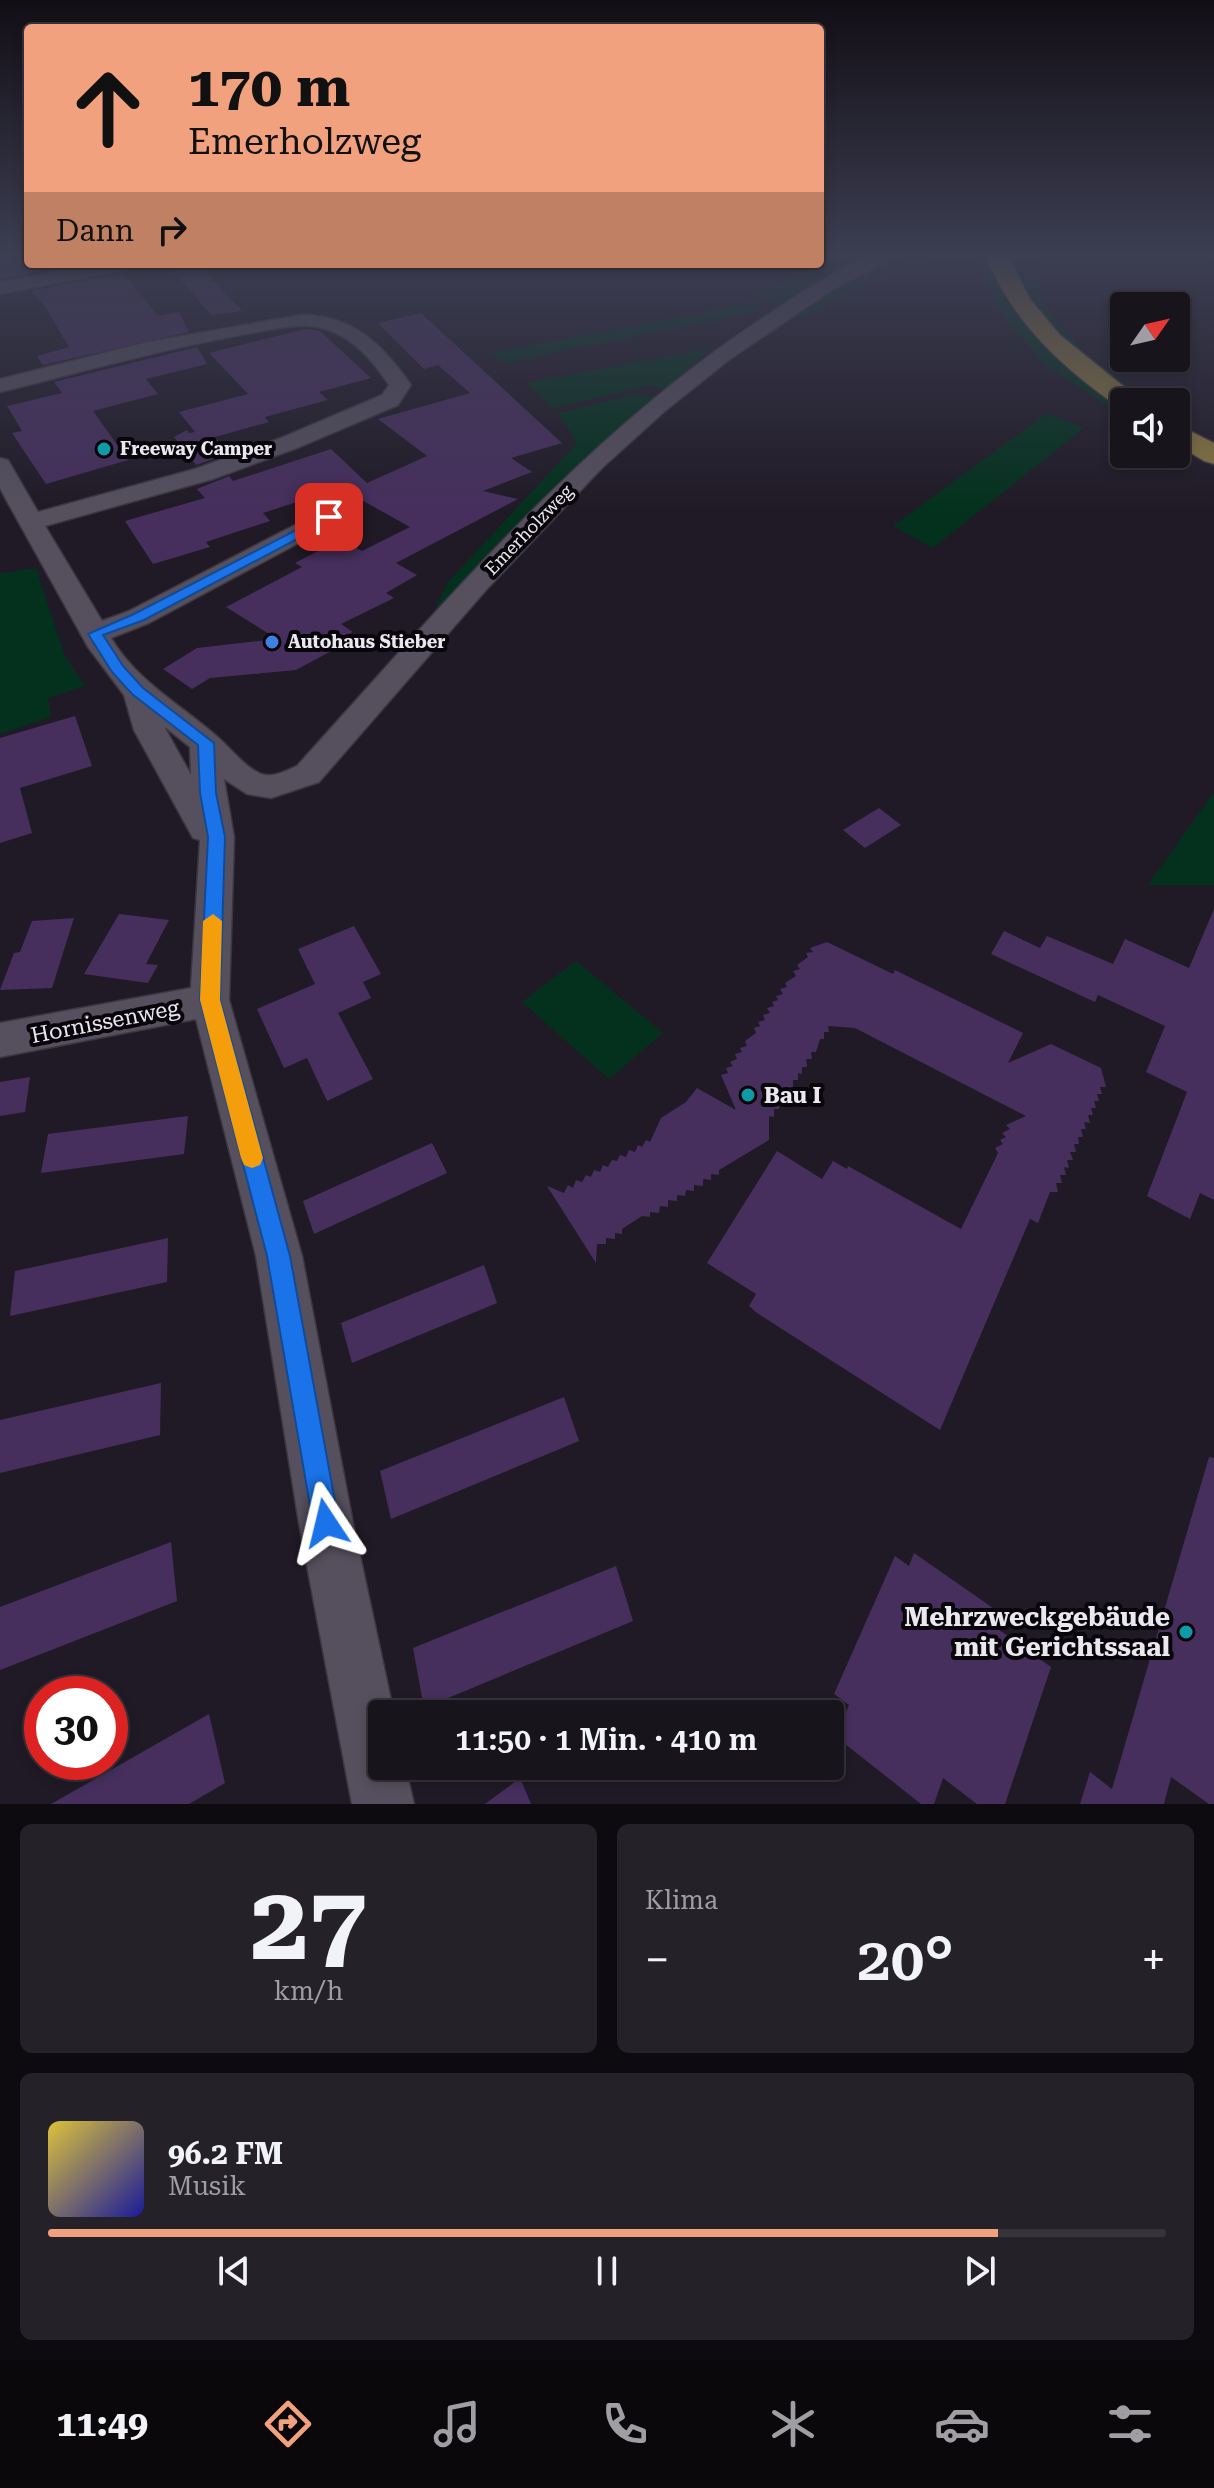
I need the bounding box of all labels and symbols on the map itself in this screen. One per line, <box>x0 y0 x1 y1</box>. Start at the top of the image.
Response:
north arrow <box>1110 292 1190 372</box>
place label: Freeway Camper <box>120 438 272 459</box>
marker: Freeway Camper <box>95 440 113 458</box>
street label: Emerholzweg <box>481 480 577 579</box>
pin <box>295 483 363 551</box>
place label: Autohaus Stieber <box>288 631 446 652</box>
marker: Autohaus Stieber <box>263 633 281 651</box>
street label: Hornissenweg <box>29 995 182 1048</box>
place label: Bau I <box>764 1083 822 1108</box>
marker: Bau I <box>739 1086 757 1104</box>
position arrow <box>284 1481 368 1565</box>
place label: Mehrzweckgebäude mit Gerichtssaal <box>904 1602 1170 1662</box>
marker: Mehrzweckgebäude mit Gerichtssaal <box>1177 1623 1195 1641</box>
speed limit sign: 30 <box>24 1676 128 1780</box>

